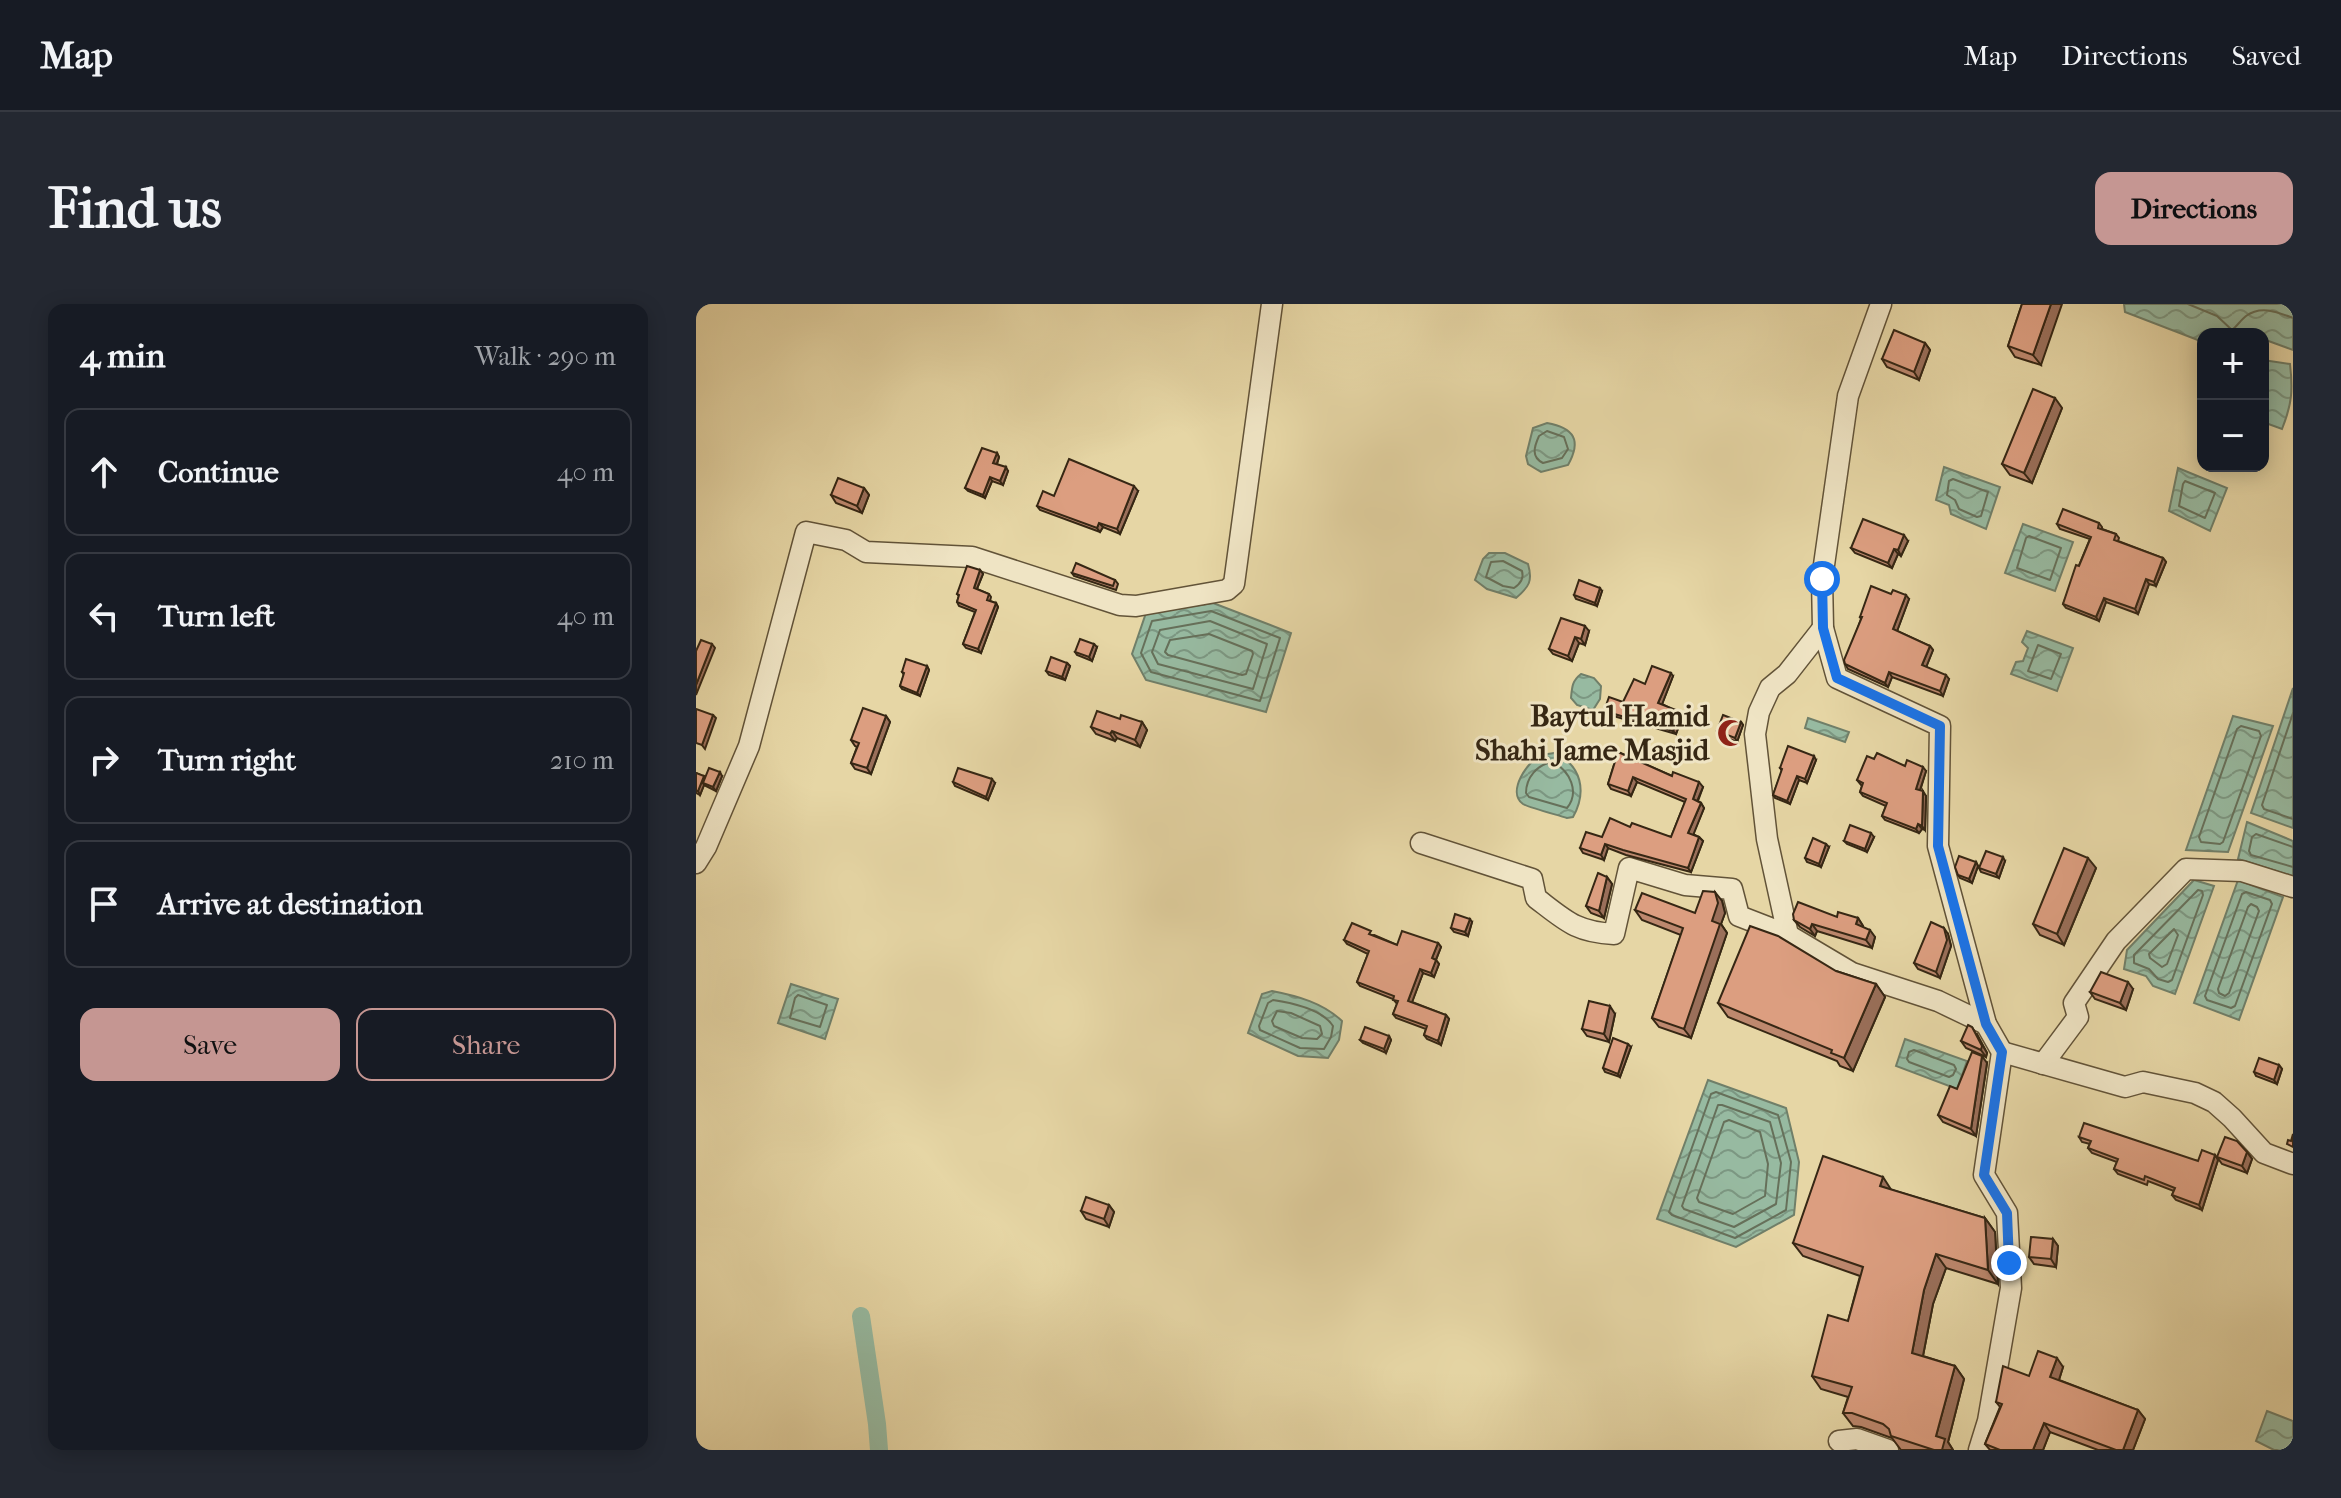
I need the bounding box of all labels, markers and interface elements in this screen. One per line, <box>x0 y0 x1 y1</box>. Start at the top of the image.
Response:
text: Map <box>40 33 113 78</box>
text: Map <box>1964 39 2017 72</box>
text: Directions <box>2061 39 2188 72</box>
text: Saved <box>2232 39 2301 72</box>
button: Directions <box>2095 172 2293 245</box>
text: Find us <box>48 176 222 241</box>
map controls <box>2197 328 2269 472</box>
button: + <box>2197 328 2269 400</box>
text: 4 min <box>80 336 165 376</box>
text: Walk · 290 m <box>475 341 616 372</box>
button: − <box>2197 400 2269 472</box>
icon: ahead <box>82 450 126 494</box>
text: Continue <box>158 455 279 490</box>
text: 40 m <box>557 457 614 488</box>
route start <box>1804 561 1840 597</box>
icon: left <box>82 594 126 638</box>
text: Turn left <box>158 599 275 634</box>
text: 40 m <box>557 601 614 632</box>
place label: Baytul Hamid Shahi Jame Masjid <box>1475 699 1711 768</box>
mosque icon: Baytul Hamid Shahi Jame Masjid <box>1716 718 1746 748</box>
icon: right <box>82 738 126 782</box>
text: Turn right <box>158 743 296 778</box>
text: 210 m <box>550 745 614 776</box>
icon: arrive <box>82 882 126 926</box>
text: Arrive at destination <box>158 887 423 922</box>
button: Save <box>80 1008 340 1081</box>
button: Share <box>356 1008 616 1081</box>
route end <box>1991 1245 2027 1281</box>

